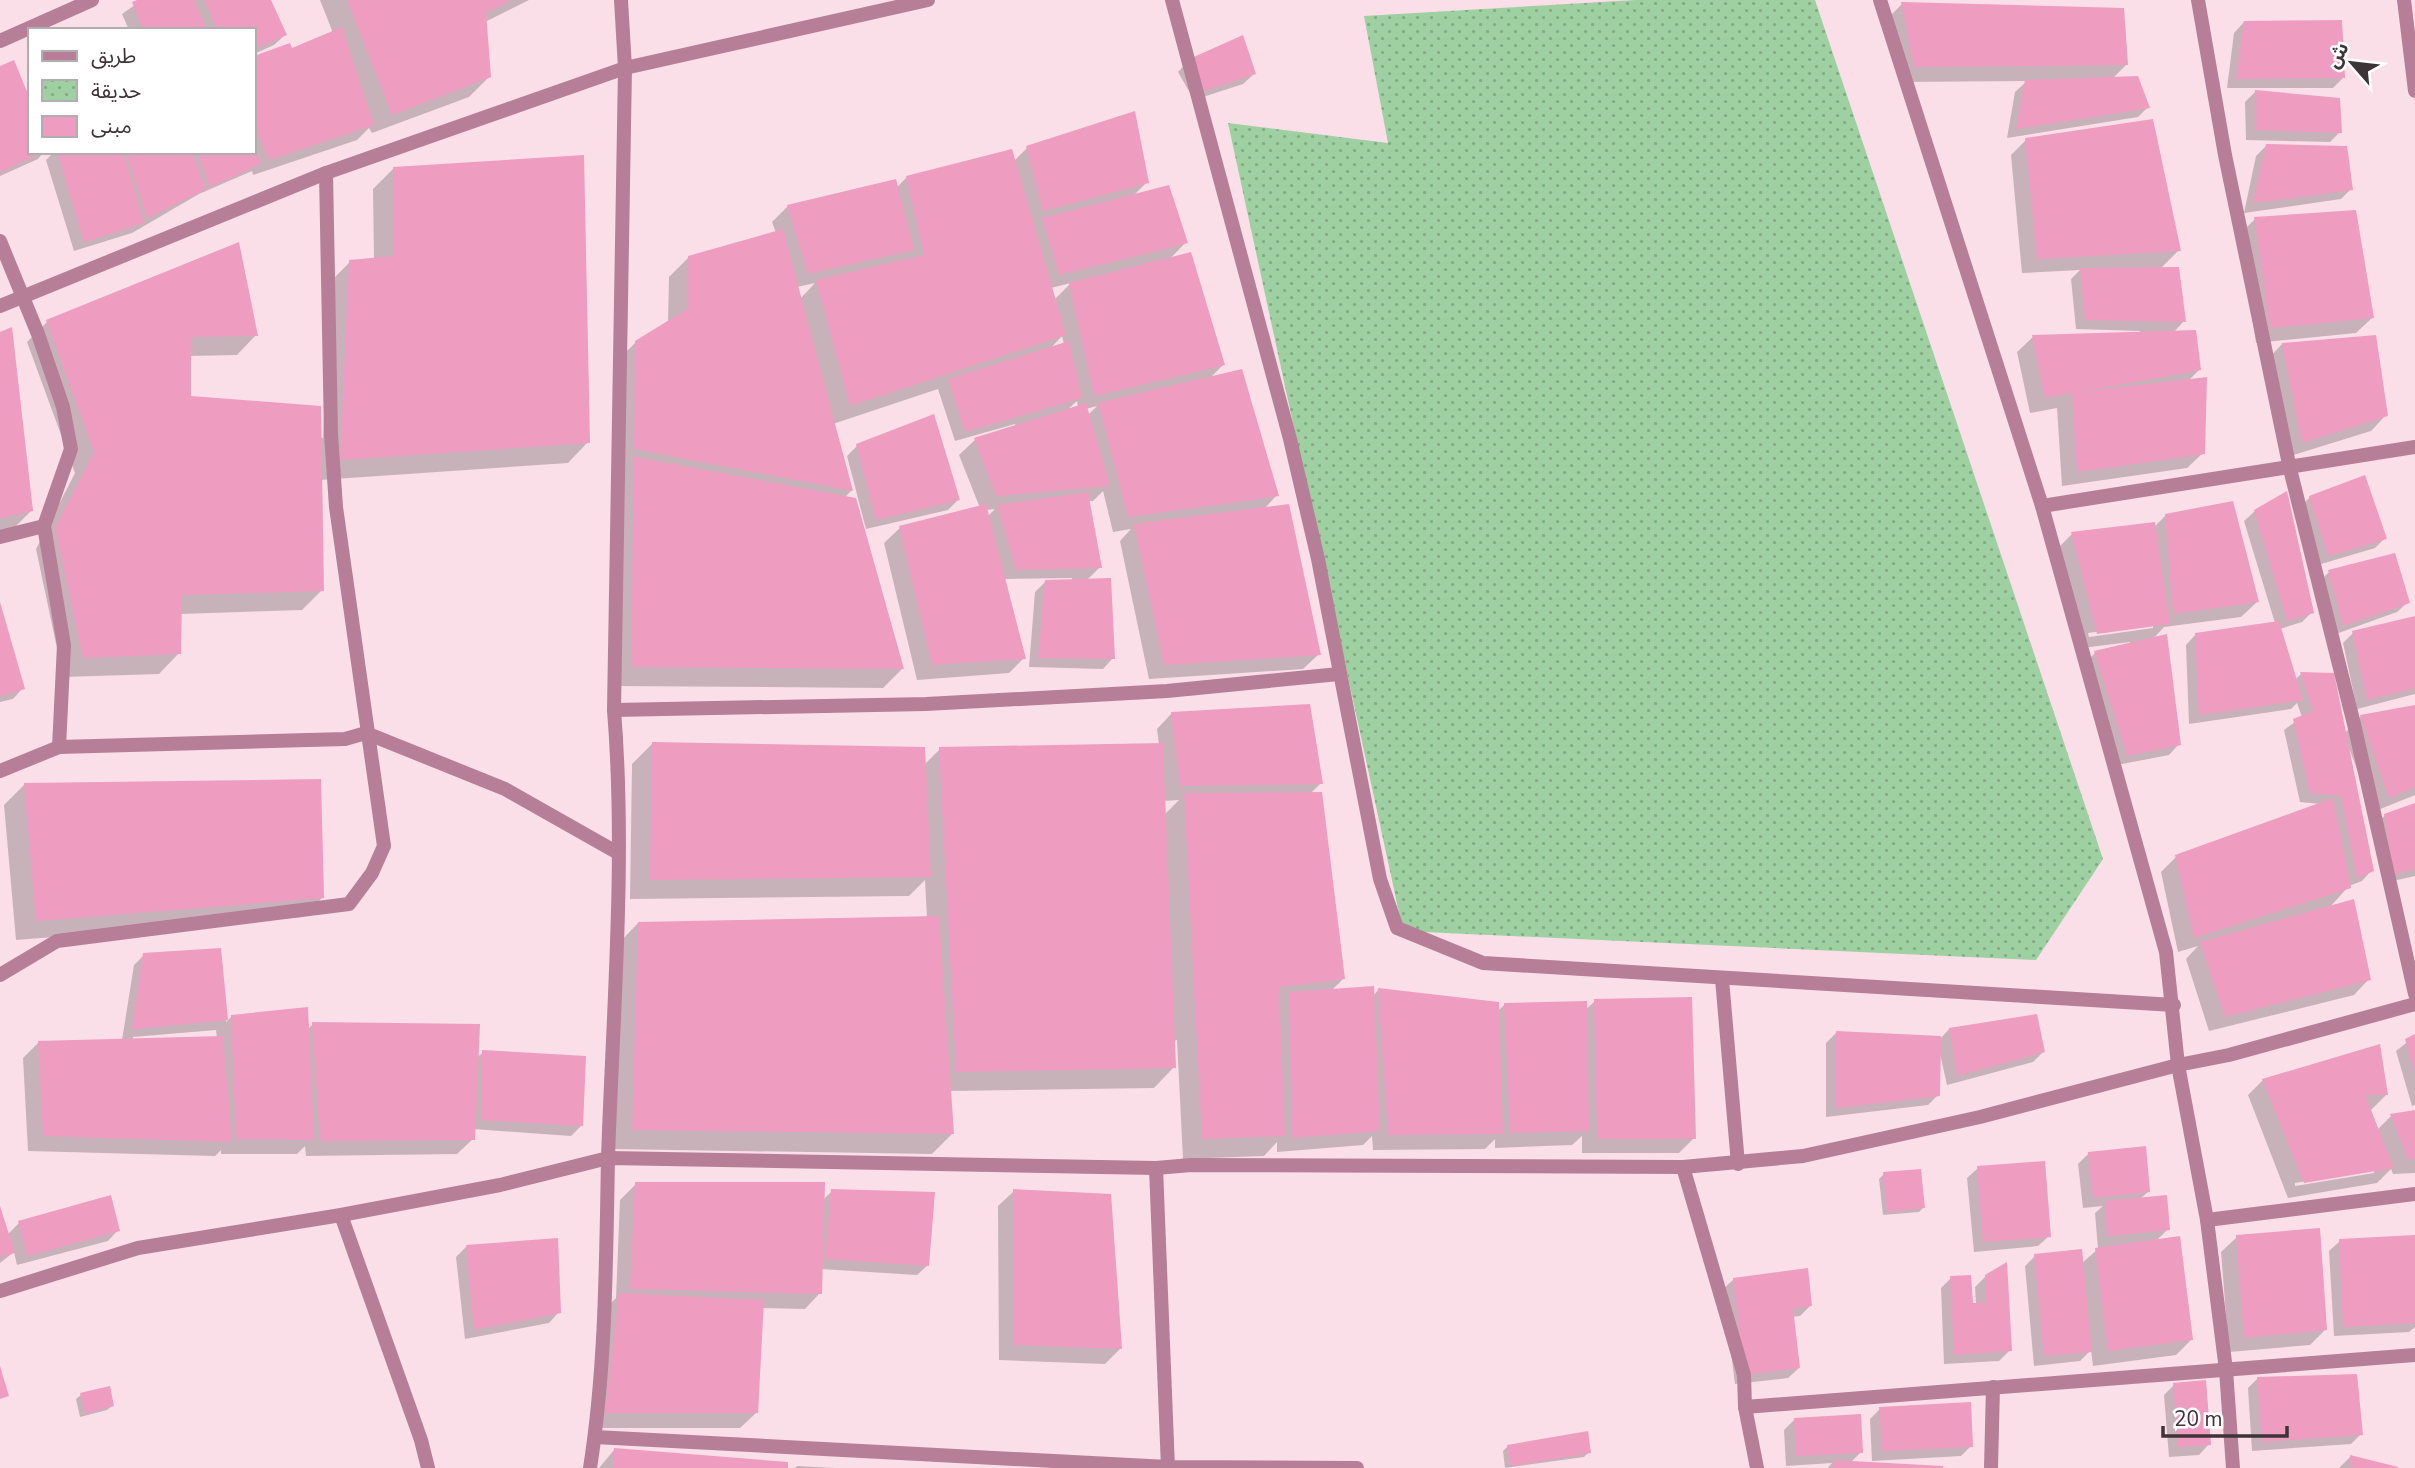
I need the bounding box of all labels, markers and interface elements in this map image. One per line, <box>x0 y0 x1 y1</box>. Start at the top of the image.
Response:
legend <box>28 28 256 154</box>
north arrow <box>2317 28 2387 98</box>
text: ش <box>2320 38 2355 73</box>
text: طريق <box>91 42 136 70</box>
text: حديقة <box>91 77 141 105</box>
text: مبنى <box>91 112 132 140</box>
scale bar <box>2163 1394 2287 1438</box>
text: 20 m <box>2174 1405 2223 1433</box>

